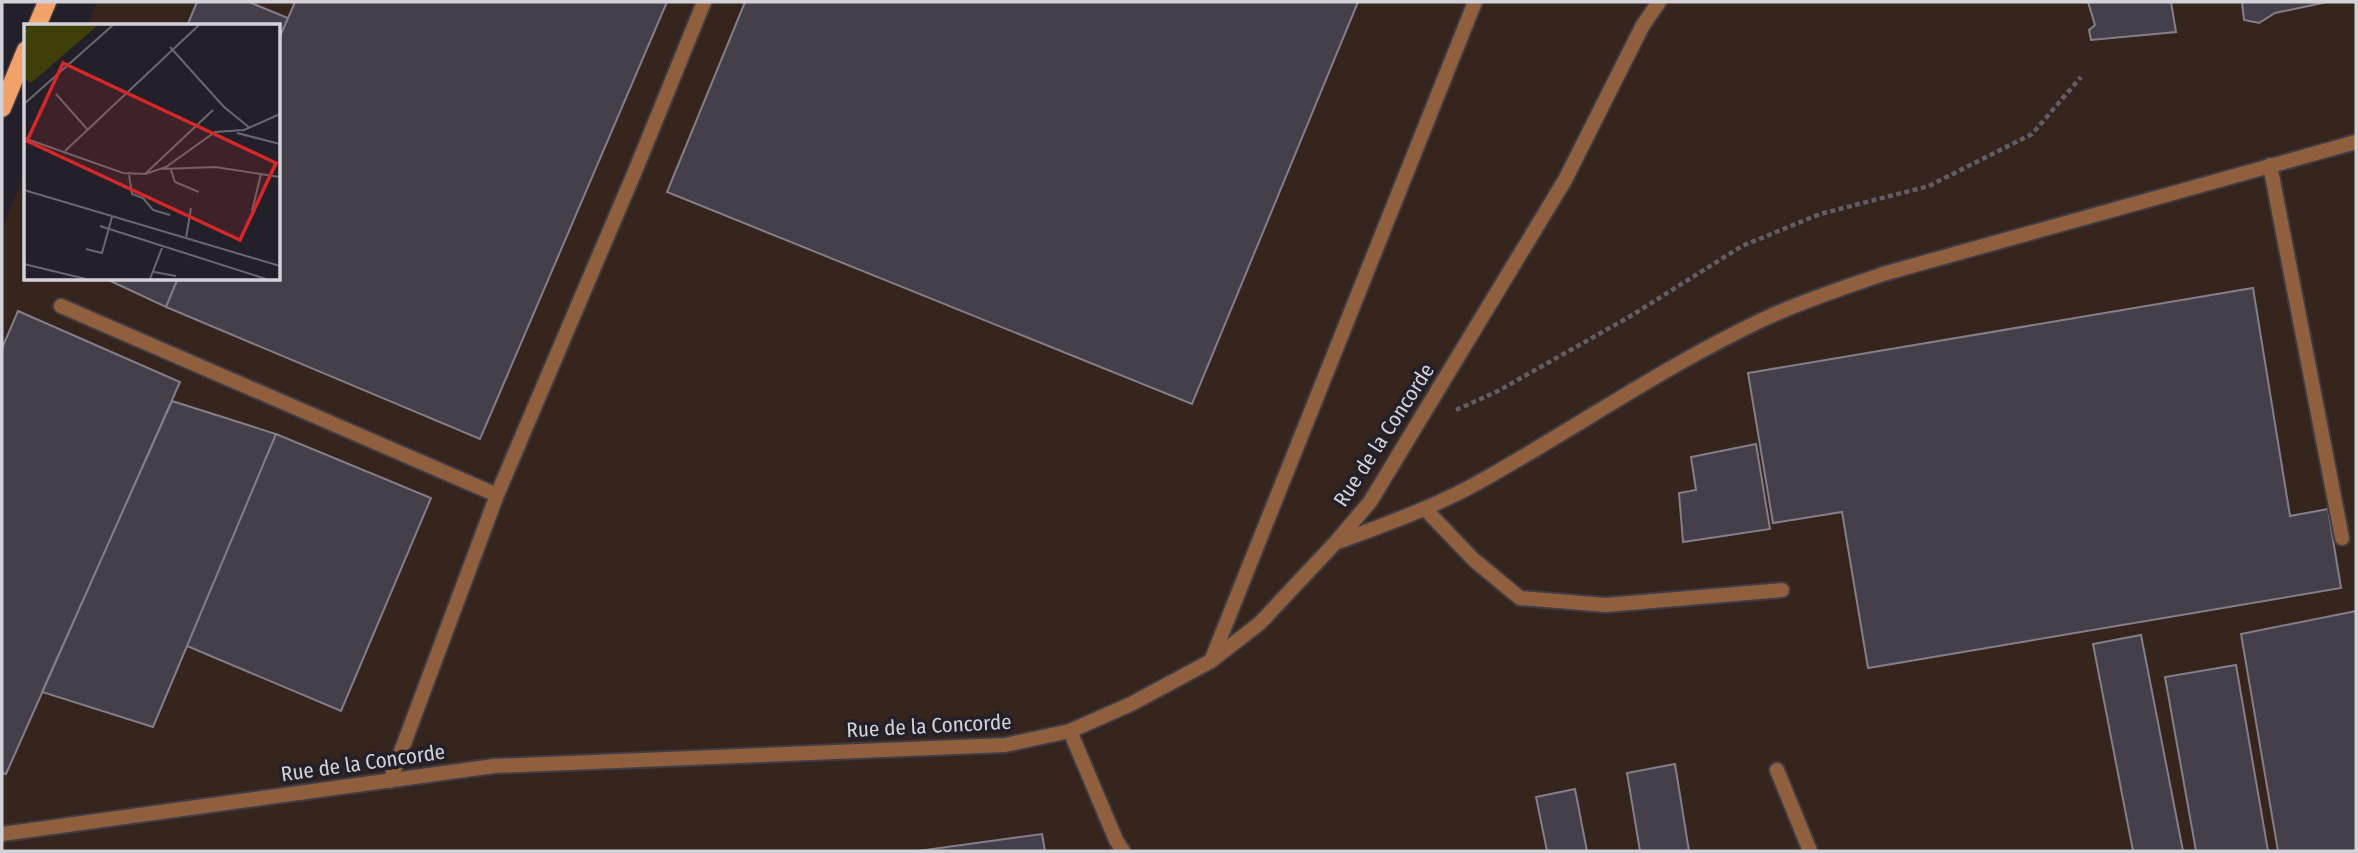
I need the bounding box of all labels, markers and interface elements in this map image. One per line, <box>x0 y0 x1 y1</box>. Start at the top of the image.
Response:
inset map <box>24 24 280 280</box>
street label: Rue de la Concorde <box>1328 359 1440 511</box>
street label: Rue de la Concorde <box>846 709 1012 743</box>
street label: Rue de la Concorde <box>279 739 447 787</box>

